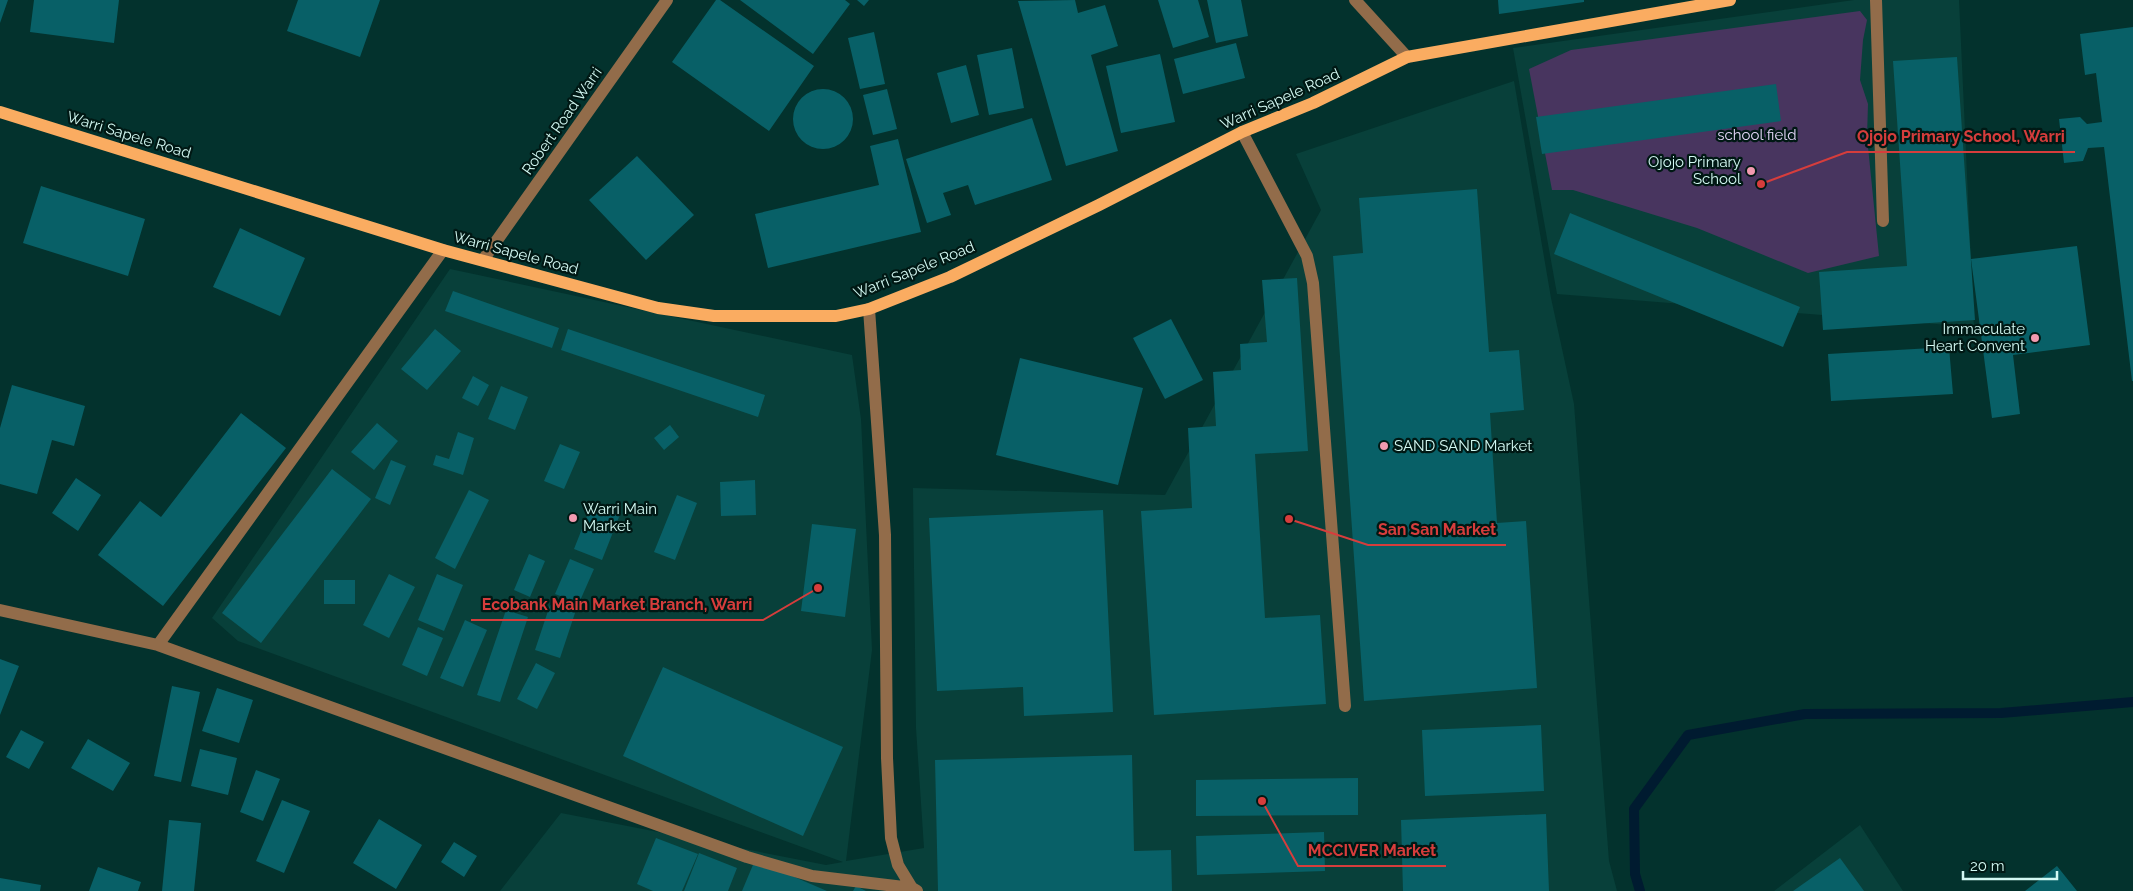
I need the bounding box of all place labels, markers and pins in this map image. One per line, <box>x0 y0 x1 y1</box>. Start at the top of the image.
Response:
callout: Ojojo Primary School, Warri <box>1847 121 2075 152</box>
place label: Ojojo Primary School <box>1648 153 1742 188</box>
marker: Ojojo Primary School <box>1745 165 1757 177</box>
place label: Immaculate Heart Convent <box>1925 320 2025 355</box>
marker: Immaculate Heart Convent <box>2029 332 2041 344</box>
place label: SAND SAND Market <box>1394 437 1532 455</box>
marker: SAND SAND Market <box>1378 440 1390 452</box>
place label: Warri Main Market <box>583 500 657 535</box>
marker: Warri Main Market <box>567 512 579 524</box>
callout: San San Market <box>1368 514 1506 545</box>
callout: Ecobank Main Market Branch, Warri <box>471 589 763 620</box>
callout: MCCIVER Market <box>1298 835 1446 866</box>

